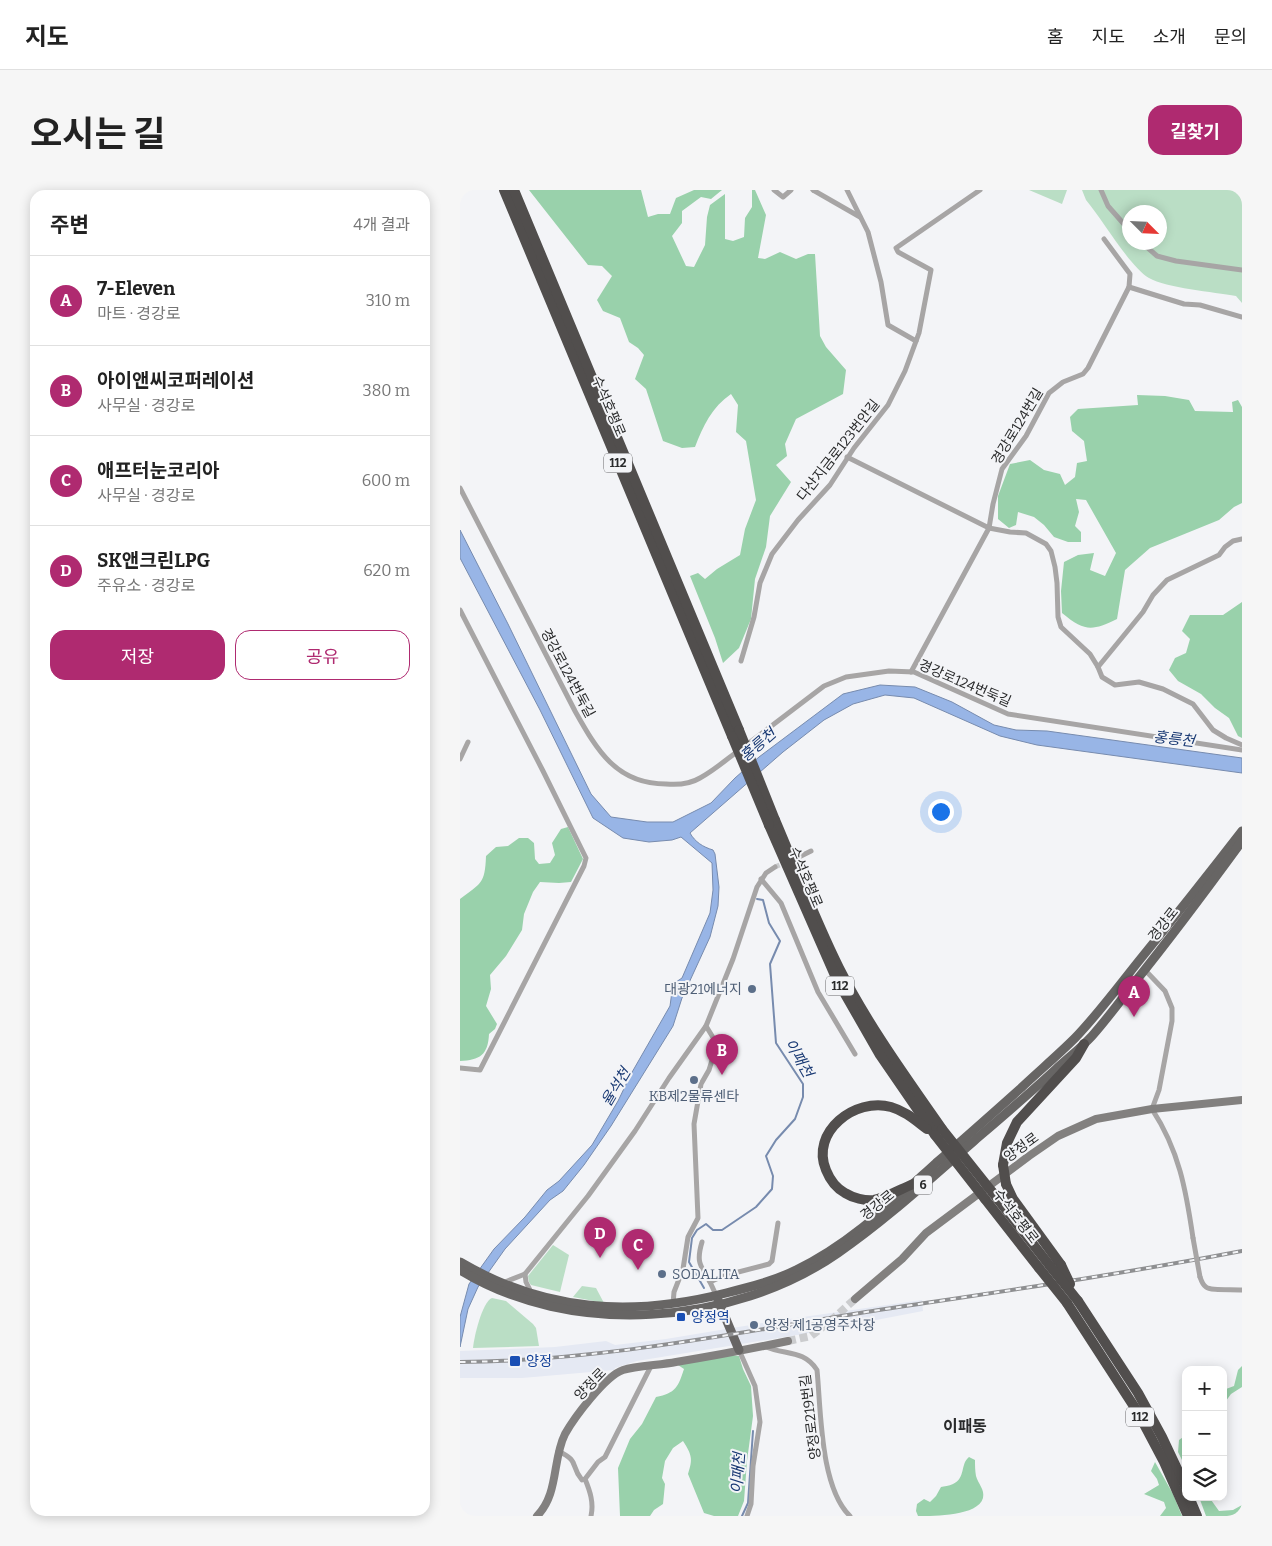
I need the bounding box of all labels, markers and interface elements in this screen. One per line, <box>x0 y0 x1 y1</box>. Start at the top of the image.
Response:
text: 지도 <box>25 23 69 51</box>
text: 홈 <box>1047 26 1064 48</box>
text: 지도 <box>1092 26 1125 48</box>
text: 소개 <box>1153 26 1186 48</box>
text: 문의 <box>1214 26 1247 48</box>
button: 길찾기 <box>1148 105 1242 155</box>
text: 오시는 길 <box>30 113 165 155</box>
north arrow <box>1122 205 1167 250</box>
text: 주변 <box>50 212 89 238</box>
text: 4개 결과 <box>353 215 410 234</box>
text: 7-Eleven <box>97 277 175 300</box>
text: A <box>60 291 72 310</box>
text: 310 m <box>366 291 410 310</box>
text: 마트 · 경강로 <box>97 304 180 323</box>
text: 아이앤씨코퍼레이션 <box>97 369 254 392</box>
street label: 수석호평로 <box>588 373 629 439</box>
text: B <box>61 381 71 400</box>
text: 380 m <box>363 381 410 400</box>
street label: 경강로124번길 <box>988 385 1047 467</box>
text: 사무실 · 경강로 <box>97 396 195 415</box>
street label: 다산지금로123번안길 <box>793 396 883 505</box>
road number: 112 <box>604 454 632 472</box>
text: 애프터눈코리아 <box>97 459 219 482</box>
text: C <box>61 471 71 490</box>
text: 600 m <box>362 471 410 490</box>
text: 사무실 · 경강로 <box>97 486 195 505</box>
text: SK앤크린LPG <box>97 549 210 572</box>
text: D <box>60 561 72 580</box>
text: 620 m <box>363 561 410 580</box>
text: 주유소 · 경강로 <box>97 576 195 595</box>
street label: 경강로124번둑길 <box>537 626 598 721</box>
button: 저장 <box>50 630 225 680</box>
button: 공유 <box>235 630 410 680</box>
street label: 경강로124번둑길 <box>916 656 1014 711</box>
water label: 홍릉천 <box>736 723 781 765</box>
water label: 홍릉천 <box>1152 728 1198 751</box>
your location <box>928 799 954 825</box>
street label: 수석호평로 <box>785 844 826 910</box>
street label: 경강로 <box>1145 904 1182 945</box>
road number: 112 <box>826 976 854 996</box>
pin: A <box>1118 976 1150 1017</box>
place label: 대광21에너지 <box>664 981 742 998</box>
marker: 대광21에너지 <box>746 983 758 995</box>
pin: B <box>706 1034 738 1075</box>
water label: 이패천 <box>781 1036 818 1082</box>
water label: 율석천 <box>598 1063 636 1109</box>
marker: KB제2물류센타 <box>688 1074 700 1086</box>
place label: KB제2물류센타 <box>649 1088 739 1105</box>
street label: 양정로 <box>1001 1129 1042 1166</box>
road number: 6 <box>914 1176 932 1194</box>
street label: 수석호평로 <box>989 1186 1042 1247</box>
street label: 경강로 <box>857 1187 898 1224</box>
pin: D <box>584 1217 616 1258</box>
pin: C <box>622 1229 654 1270</box>
place label: SODALITA <box>672 1266 739 1283</box>
marker: SODALITA <box>656 1268 668 1280</box>
place label: 양정역 <box>691 1309 730 1326</box>
marker: 양정역 <box>675 1311 687 1323</box>
place label: 양정 제1공영주차장 <box>764 1317 876 1334</box>
marker: 양정 제1공영주차장 <box>748 1319 760 1331</box>
place label: 양정 <box>526 1353 552 1370</box>
marker: 양정 <box>508 1354 522 1368</box>
street label: 양정로 <box>571 1364 610 1404</box>
map controls <box>1182 1366 1227 1501</box>
button: + <box>1182 1366 1227 1411</box>
street label: 양정로219번길 <box>797 1373 824 1461</box>
road number: 112 <box>1126 1408 1154 1426</box>
button: − <box>1182 1411 1227 1456</box>
district label: 이패동 <box>943 1417 987 1436</box>
water label: 이패천 <box>728 1450 749 1494</box>
button: layers <box>1182 1456 1227 1501</box>

